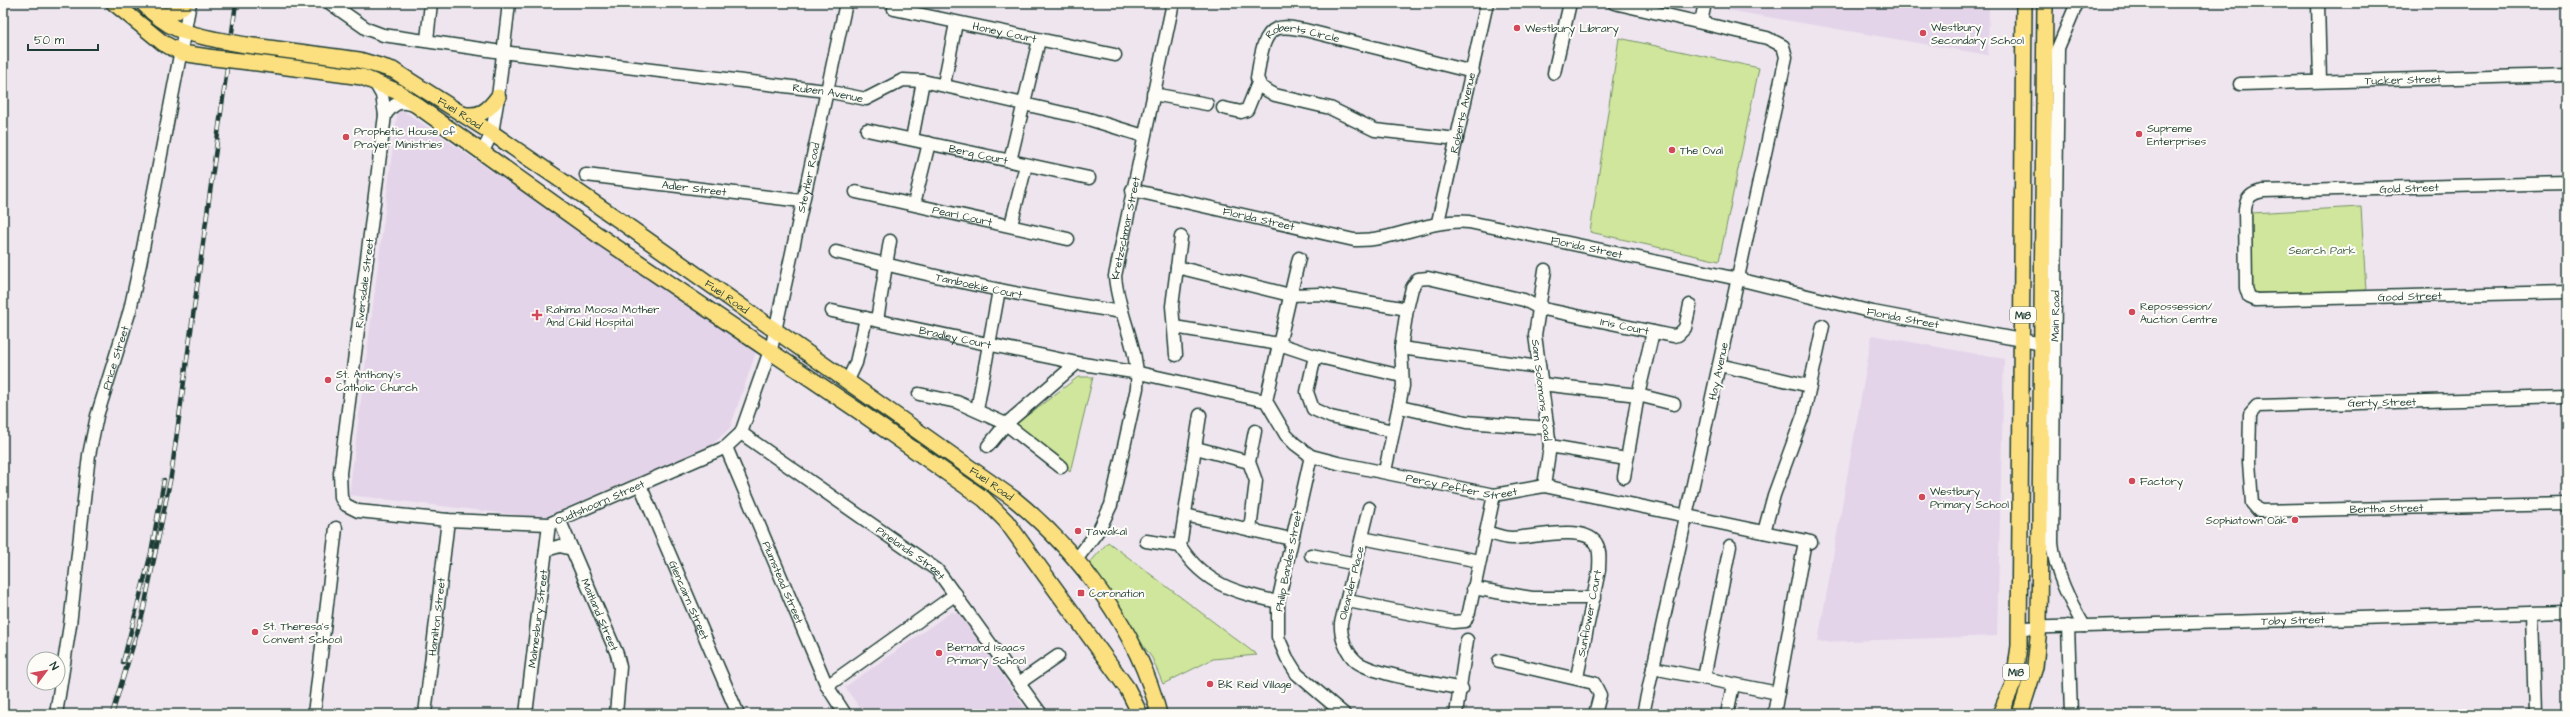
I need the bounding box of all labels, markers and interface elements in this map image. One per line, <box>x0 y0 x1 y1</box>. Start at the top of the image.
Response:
street label: Honey Court <box>971 19 1038 47</box>
street label: Roberts Circle <box>1262 20 1341 46</box>
place label: Westbury Secondary School <box>1931 20 2024 49</box>
place label: Westbury Library <box>1525 21 1619 37</box>
marker: Westbury Library <box>1512 23 1522 33</box>
scale bar <box>28 26 98 52</box>
marker: Westbury Secondary School <box>1918 28 1928 38</box>
text: 50 m <box>34 32 65 49</box>
street label: Roberts Avenue <box>1447 71 1479 155</box>
street label: Tucker Street <box>2364 71 2442 89</box>
street label: Ruben Avenue <box>792 80 864 106</box>
street label: Fuel Road <box>434 93 486 133</box>
place label: Supreme Enterprises <box>2147 121 2207 149</box>
place label: Prophetic House of Prayer Ministries <box>354 124 456 153</box>
marker: Supreme Enterprises <box>2134 129 2144 139</box>
marker: Prophetic House of Prayer Ministries <box>341 132 351 142</box>
street label: Steytler Road <box>794 141 824 214</box>
street label: Berg Court <box>947 141 1010 168</box>
place label: The Oval <box>1680 143 1723 158</box>
marker: The Oval <box>1667 145 1677 155</box>
street label: Kretzschmar Street <box>1108 175 1144 280</box>
street label: Adler Street <box>661 177 728 200</box>
street label: Gold Street <box>2379 180 2440 197</box>
street label: Pearl Court <box>931 202 994 230</box>
street label: Florida Street <box>1221 204 1296 234</box>
street label: Florida Street <box>1549 233 1624 262</box>
street label: Riversdale Street <box>352 237 377 329</box>
park label: Search Park <box>2289 243 2356 258</box>
street label: Tamboekie Court <box>934 269 1024 303</box>
street label: Fuel Road <box>702 276 752 318</box>
street label: Good Street <box>2378 288 2443 305</box>
street label: Main Road <box>2048 290 2063 342</box>
place label: Repossession/ Auction Centre <box>2140 299 2218 327</box>
place label: Rahima Moosa Mother And Child Hospital <box>546 302 659 330</box>
street label: Florida Street <box>1865 304 1941 332</box>
road number: M18 <box>2010 307 2036 323</box>
marker: Repossession/ Auction Centre <box>2127 307 2137 317</box>
marker: Rahima Moosa Mother And Child Hospital <box>531 309 543 321</box>
street label: Iris Court <box>1599 314 1651 339</box>
street label: Bradley Court <box>918 323 993 353</box>
street label: Price Street <box>99 324 133 392</box>
street label: Sam Solomons Road <box>1528 338 1555 442</box>
street label: Hay Avenue <box>1705 341 1733 401</box>
place label: St. Anthony's Catholic Church <box>336 367 418 395</box>
marker: St. Anthony's Catholic Church <box>323 375 333 385</box>
street label: Gerty Street <box>2348 394 2417 412</box>
street label: Fuel Road <box>966 463 1017 505</box>
street label: Percy Peffer Street <box>1405 470 1519 503</box>
place label: Factory <box>2140 474 2183 490</box>
street label: Oudtshoorn Street <box>553 476 648 529</box>
marker: Factory <box>2127 476 2137 486</box>
place label: Westbury Primary School <box>1930 484 2009 513</box>
marker: Westbury Primary School <box>1917 492 1927 502</box>
street label: Bertha Street <box>2349 500 2424 517</box>
street label: Philip Bandes Street <box>1271 509 1306 613</box>
place label: Sophiatown Oak <box>2206 513 2287 528</box>
marker: Sophiatown Oak <box>2290 515 2300 525</box>
street label: Pinelands Street <box>873 523 949 583</box>
place label: Tawakal <box>1086 524 1127 539</box>
marker: Tawakal <box>1073 526 1083 536</box>
street label: Plumstead Street <box>759 539 807 627</box>
street label: Oleander Place <box>1335 545 1368 622</box>
street label: Glencairn Street <box>665 558 713 643</box>
street label: Malmesbury Street <box>525 568 551 669</box>
street label: Sunflower Court <box>1574 568 1605 658</box>
street label: Hamilton Street <box>425 576 449 657</box>
street label: Maitland Street <box>577 576 622 654</box>
place label: Coronation <box>1089 586 1145 601</box>
marker: Coronation <box>1076 588 1086 598</box>
street label: Toby Street <box>2261 612 2325 629</box>
place label: St. Theresa's Convent School <box>263 619 342 647</box>
marker: St. Theresa's Convent School <box>250 627 260 637</box>
place label: Bernard Isaacs Primary School <box>947 640 1026 669</box>
marker: Bernard Isaacs Primary School <box>934 648 944 658</box>
north arrow <box>26 651 66 691</box>
text: N <box>46 659 62 673</box>
road number: M18 <box>2003 664 2029 680</box>
place label: BK Reid Village <box>1218 677 1292 693</box>
marker: BK Reid Village <box>1205 679 1215 689</box>

